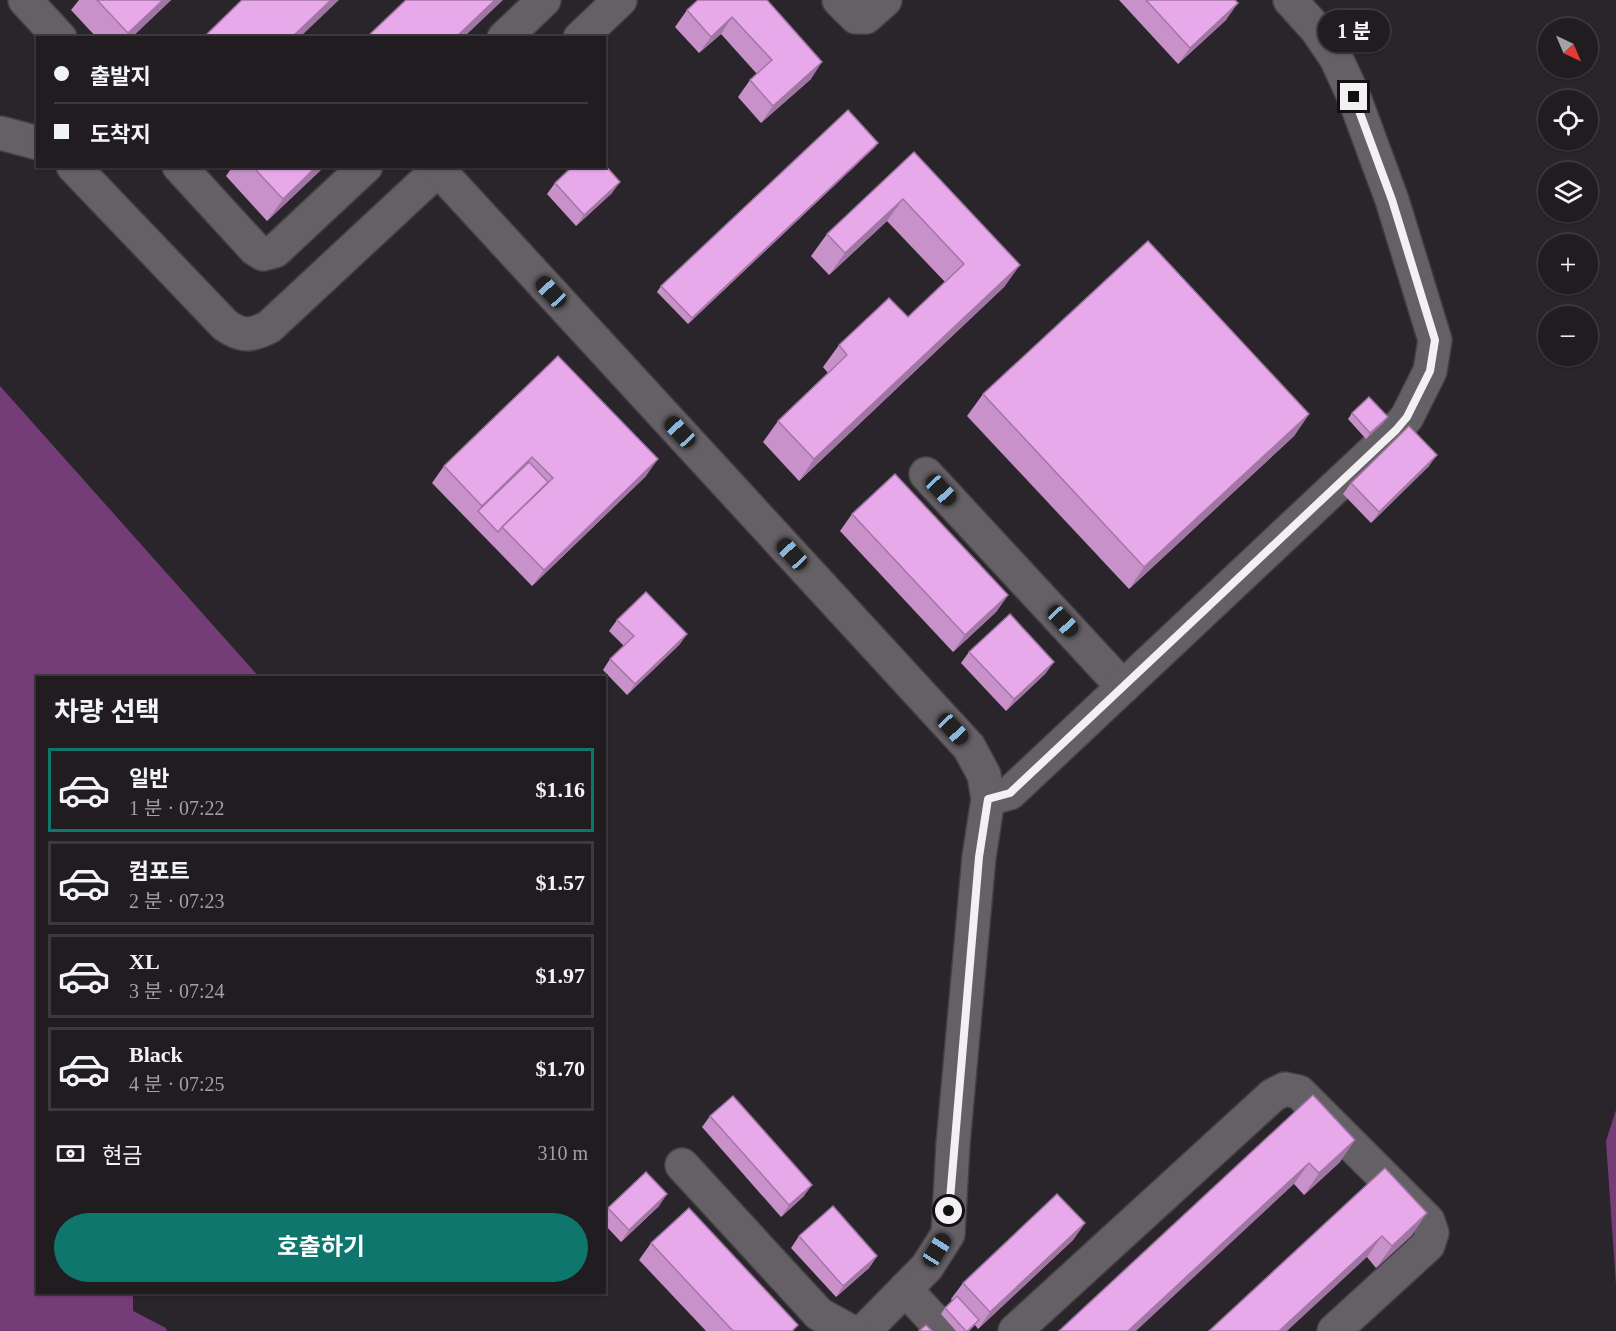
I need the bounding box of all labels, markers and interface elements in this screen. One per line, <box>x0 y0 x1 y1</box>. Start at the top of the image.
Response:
callout: 1 분 <box>1318 10 1390 52</box>
north arrow <box>1538 18 1598 78</box>
map controls <box>1538 18 1598 366</box>
text: 1 분 <box>1337 20 1371 42</box>
text: 출발지 <box>90 64 151 89</box>
route end <box>1340 83 1367 110</box>
button: locate <box>1538 90 1598 150</box>
text: 도착지 <box>90 122 151 147</box>
button: layers <box>1538 162 1598 222</box>
button: + <box>1538 234 1598 294</box>
car <box>532 273 570 311</box>
button: − <box>1538 306 1598 366</box>
car <box>661 413 699 451</box>
car <box>922 471 960 509</box>
car <box>773 535 811 573</box>
car <box>1044 602 1082 640</box>
text: 차량 선택 <box>54 697 160 727</box>
car <box>934 710 972 748</box>
icon: car <box>57 763 111 817</box>
text: 일반 <box>129 766 169 791</box>
text: $1.16 <box>536 777 585 802</box>
text: 1 분 · 07:22 <box>129 797 225 819</box>
icon: car <box>57 856 111 910</box>
text: 컴포트 <box>129 859 190 884</box>
text: $1.57 <box>536 870 585 895</box>
text: 2 분 · 07:23 <box>129 890 225 912</box>
icon: car <box>57 949 111 1003</box>
text: XL <box>129 949 160 974</box>
text: $1.97 <box>536 963 585 988</box>
text: 3 분 · 07:24 <box>129 980 225 1002</box>
icon: car <box>57 1042 111 1096</box>
text: Black <box>129 1042 183 1067</box>
text: $1.70 <box>536 1056 585 1081</box>
text: 4 분 · 07:25 <box>129 1073 225 1095</box>
icon: cash <box>54 1137 87 1170</box>
text: 310 m <box>537 1142 588 1164</box>
text: 현금 <box>102 1143 142 1168</box>
route start <box>935 1197 962 1224</box>
button: 호출하기 <box>54 1213 588 1282</box>
car <box>920 1230 954 1270</box>

